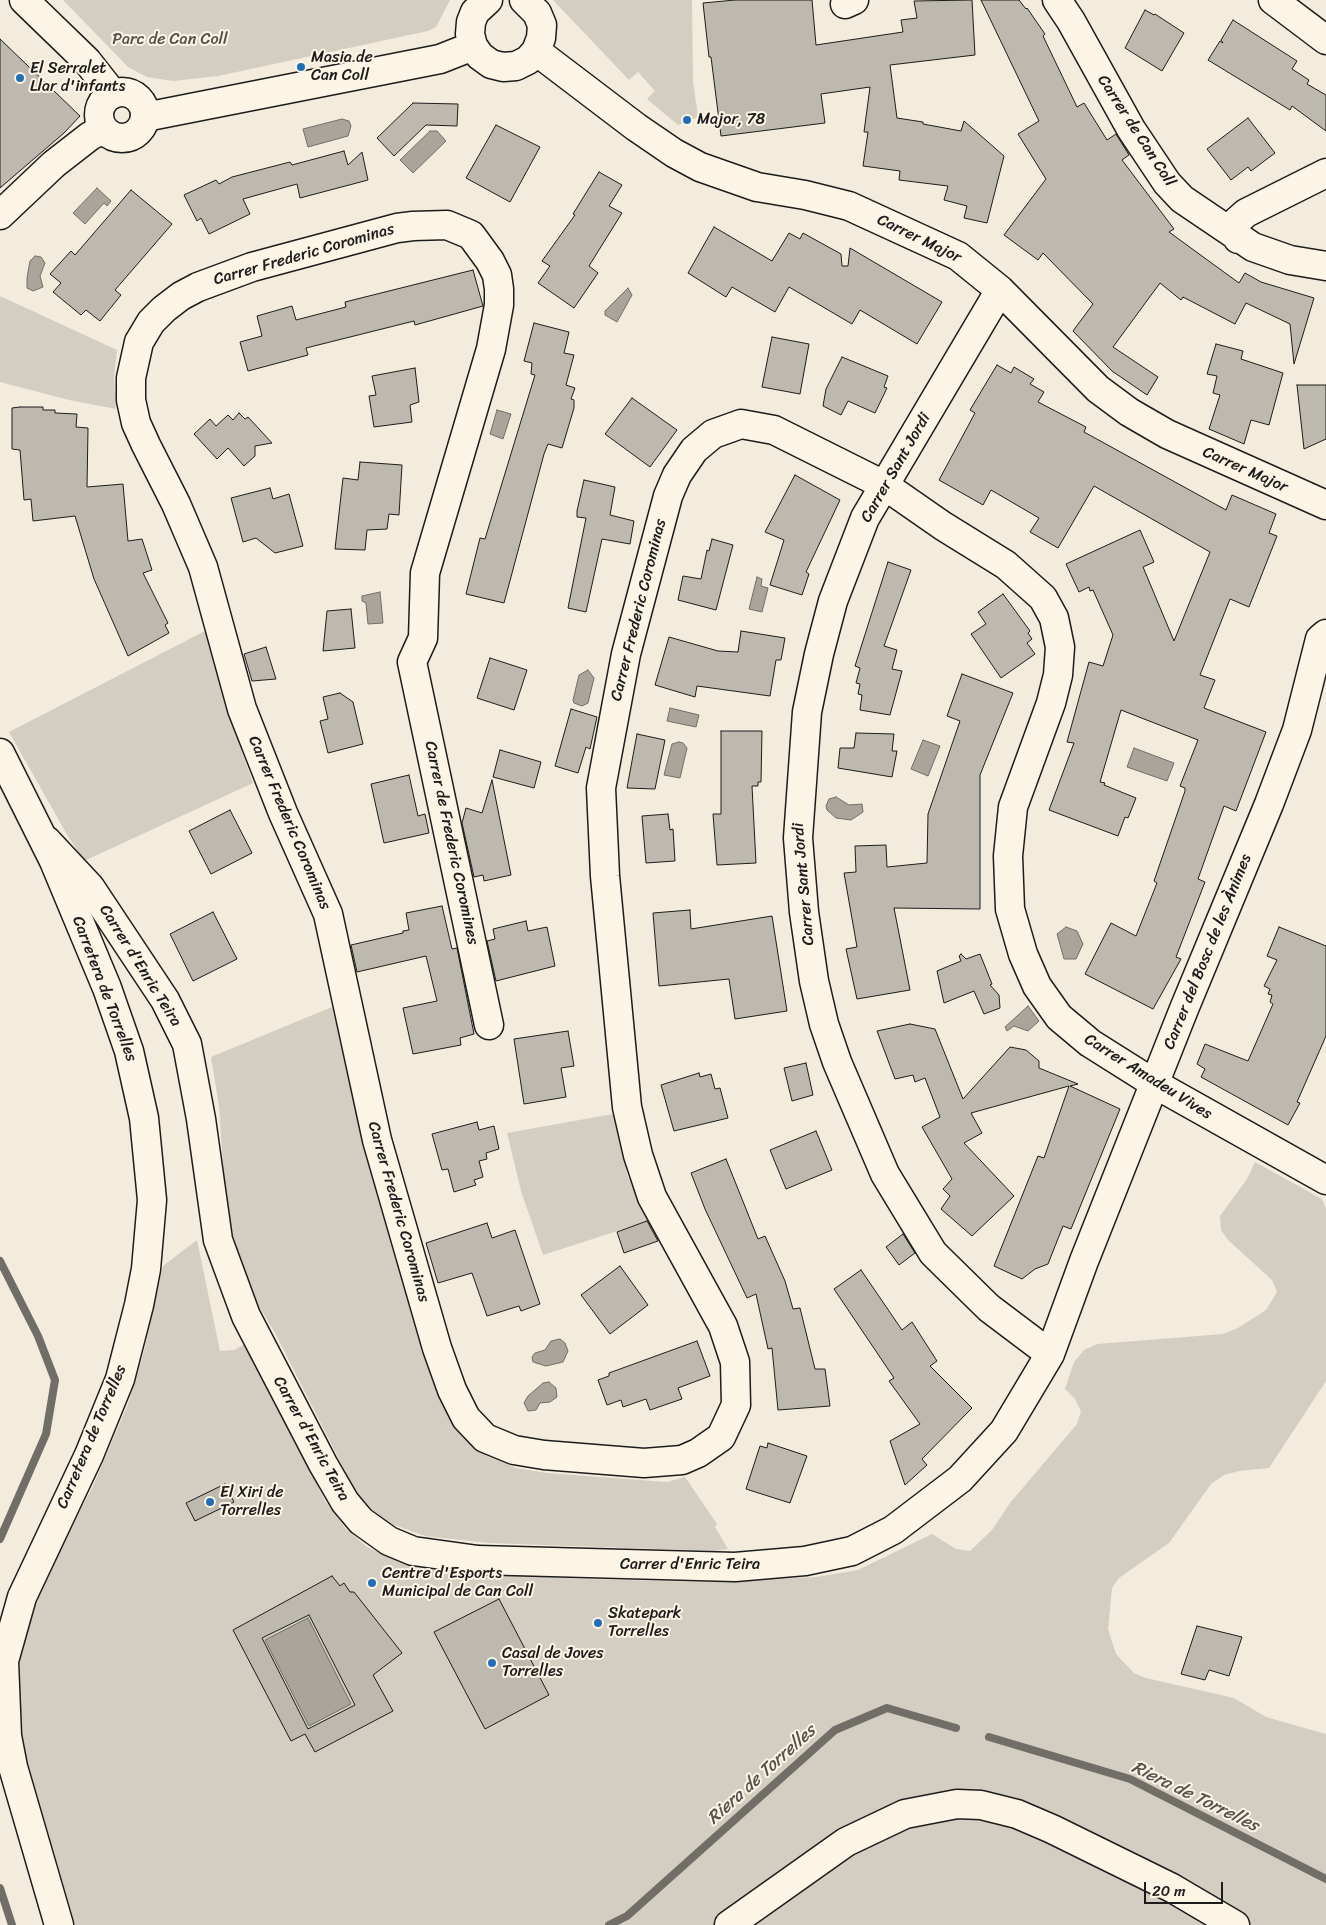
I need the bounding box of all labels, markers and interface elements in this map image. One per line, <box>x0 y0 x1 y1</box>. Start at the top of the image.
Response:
park label: Parc de Can Coll <box>112 30 228 50</box>
place label: Masia de Can Coll <box>311 48 373 86</box>
place label: El Serralet Llar d'infants <box>30 59 125 97</box>
marker: Masia de Can Coll <box>295 61 307 73</box>
marker: El Serralet Llar d'infants <box>14 72 26 84</box>
street label: Carrer de Can Coll <box>1093 72 1179 190</box>
place label: Major, 78 <box>697 110 765 130</box>
marker: Major, 78 <box>681 114 693 126</box>
street label: Carrer Major <box>874 210 964 268</box>
street label: Carrer Frederic Corominas <box>212 220 396 290</box>
street label: Carrer Sant Jordi <box>857 410 935 526</box>
street label: Carrer Major <box>1200 443 1290 497</box>
street label: Carrer Frederic Corominas <box>607 517 671 703</box>
street label: Carrer Frederic Corominas <box>244 733 334 913</box>
street label: Carrer de Frederic Coromines <box>420 739 482 947</box>
street label: Carrer Sant Jordi <box>789 822 819 946</box>
street label: Carrer del Bosc de les Ànimes <box>1160 852 1256 1052</box>
street label: Carrer d'Enric Teira <box>95 902 185 1030</box>
street label: Carretera de Torrelles <box>67 914 141 1064</box>
street label: Carrer Amadeu Vives <box>1080 1030 1216 1124</box>
street label: Carrer Frederic Corominas <box>363 1120 433 1304</box>
street label: Carretera de Torrelles <box>53 1362 131 1512</box>
street label: Carrer d'Enric Teira <box>269 1373 353 1505</box>
place label: El Xiri de Torrelles <box>220 1483 283 1521</box>
marker: El Xiri de Torrelles <box>204 1496 216 1508</box>
street label: Carrer d'Enric Teira <box>620 1555 760 1575</box>
place label: Centre d'Esports Municipal de Can Coll <box>382 1564 533 1602</box>
marker: Centre d'Esports Municipal de Can Coll <box>366 1577 378 1589</box>
place label: Skatepark Torrelles <box>608 1604 681 1642</box>
marker: Skatepark Torrelles <box>592 1617 604 1629</box>
place label: Casal de Joves Torrelles <box>502 1644 604 1682</box>
marker: Casal de Joves Torrelles <box>486 1657 498 1669</box>
water label: Riera de Torrelles <box>703 1721 821 1829</box>
water label: Riera de Torrelles <box>1128 1757 1262 1837</box>
scale bar <box>1146 1872 1225 1904</box>
text: 20 m <box>1152 1878 1186 1904</box>

